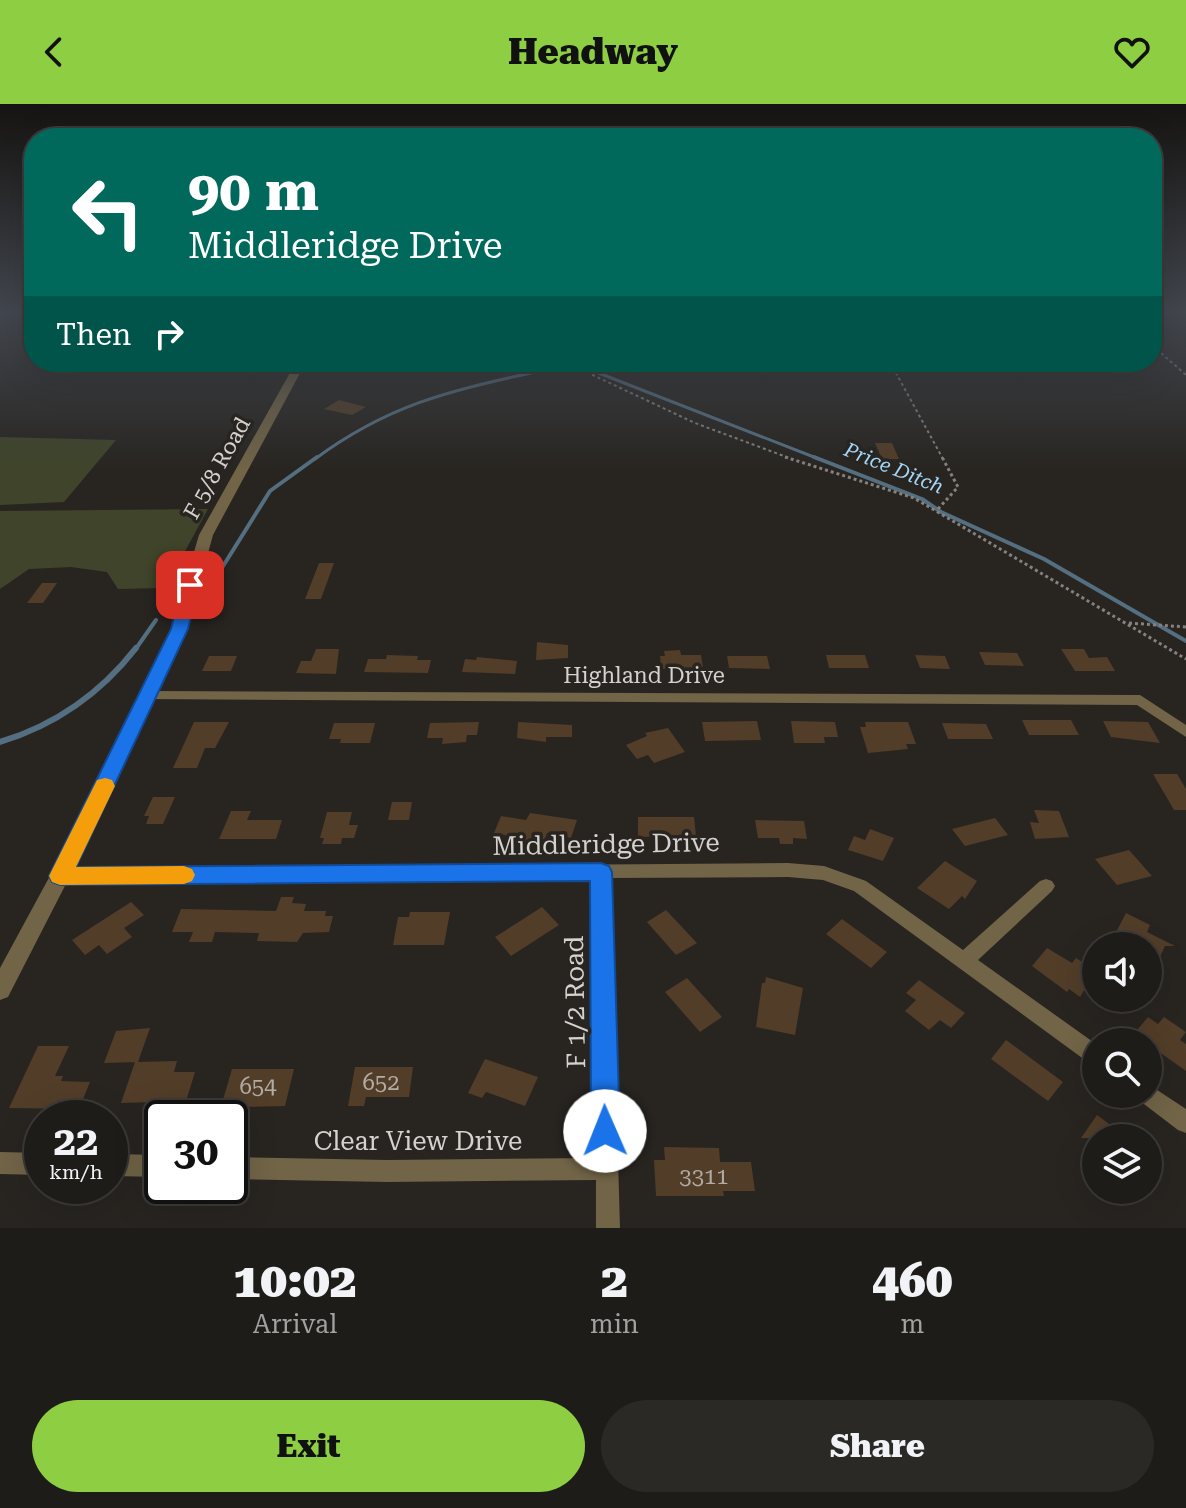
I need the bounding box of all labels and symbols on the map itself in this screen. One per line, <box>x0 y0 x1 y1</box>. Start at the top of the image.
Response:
street label: F 5/8 Road <box>179 413 255 523</box>
water label: Price Ditch <box>840 437 947 499</box>
pin <box>156 551 224 619</box>
street label: Highland Drive <box>563 663 725 688</box>
street label: Middleridge Drive <box>492 827 720 861</box>
street label: F 1/2 Road <box>559 935 591 1069</box>
house number: 652 <box>363 1070 399 1095</box>
house number: 654 <box>240 1074 277 1099</box>
position arrow <box>563 1089 647 1173</box>
speed limit sign: 30 <box>144 1100 248 1204</box>
street label: Clear View Drive <box>314 1126 522 1156</box>
house number: 3311 <box>679 1164 729 1189</box>

